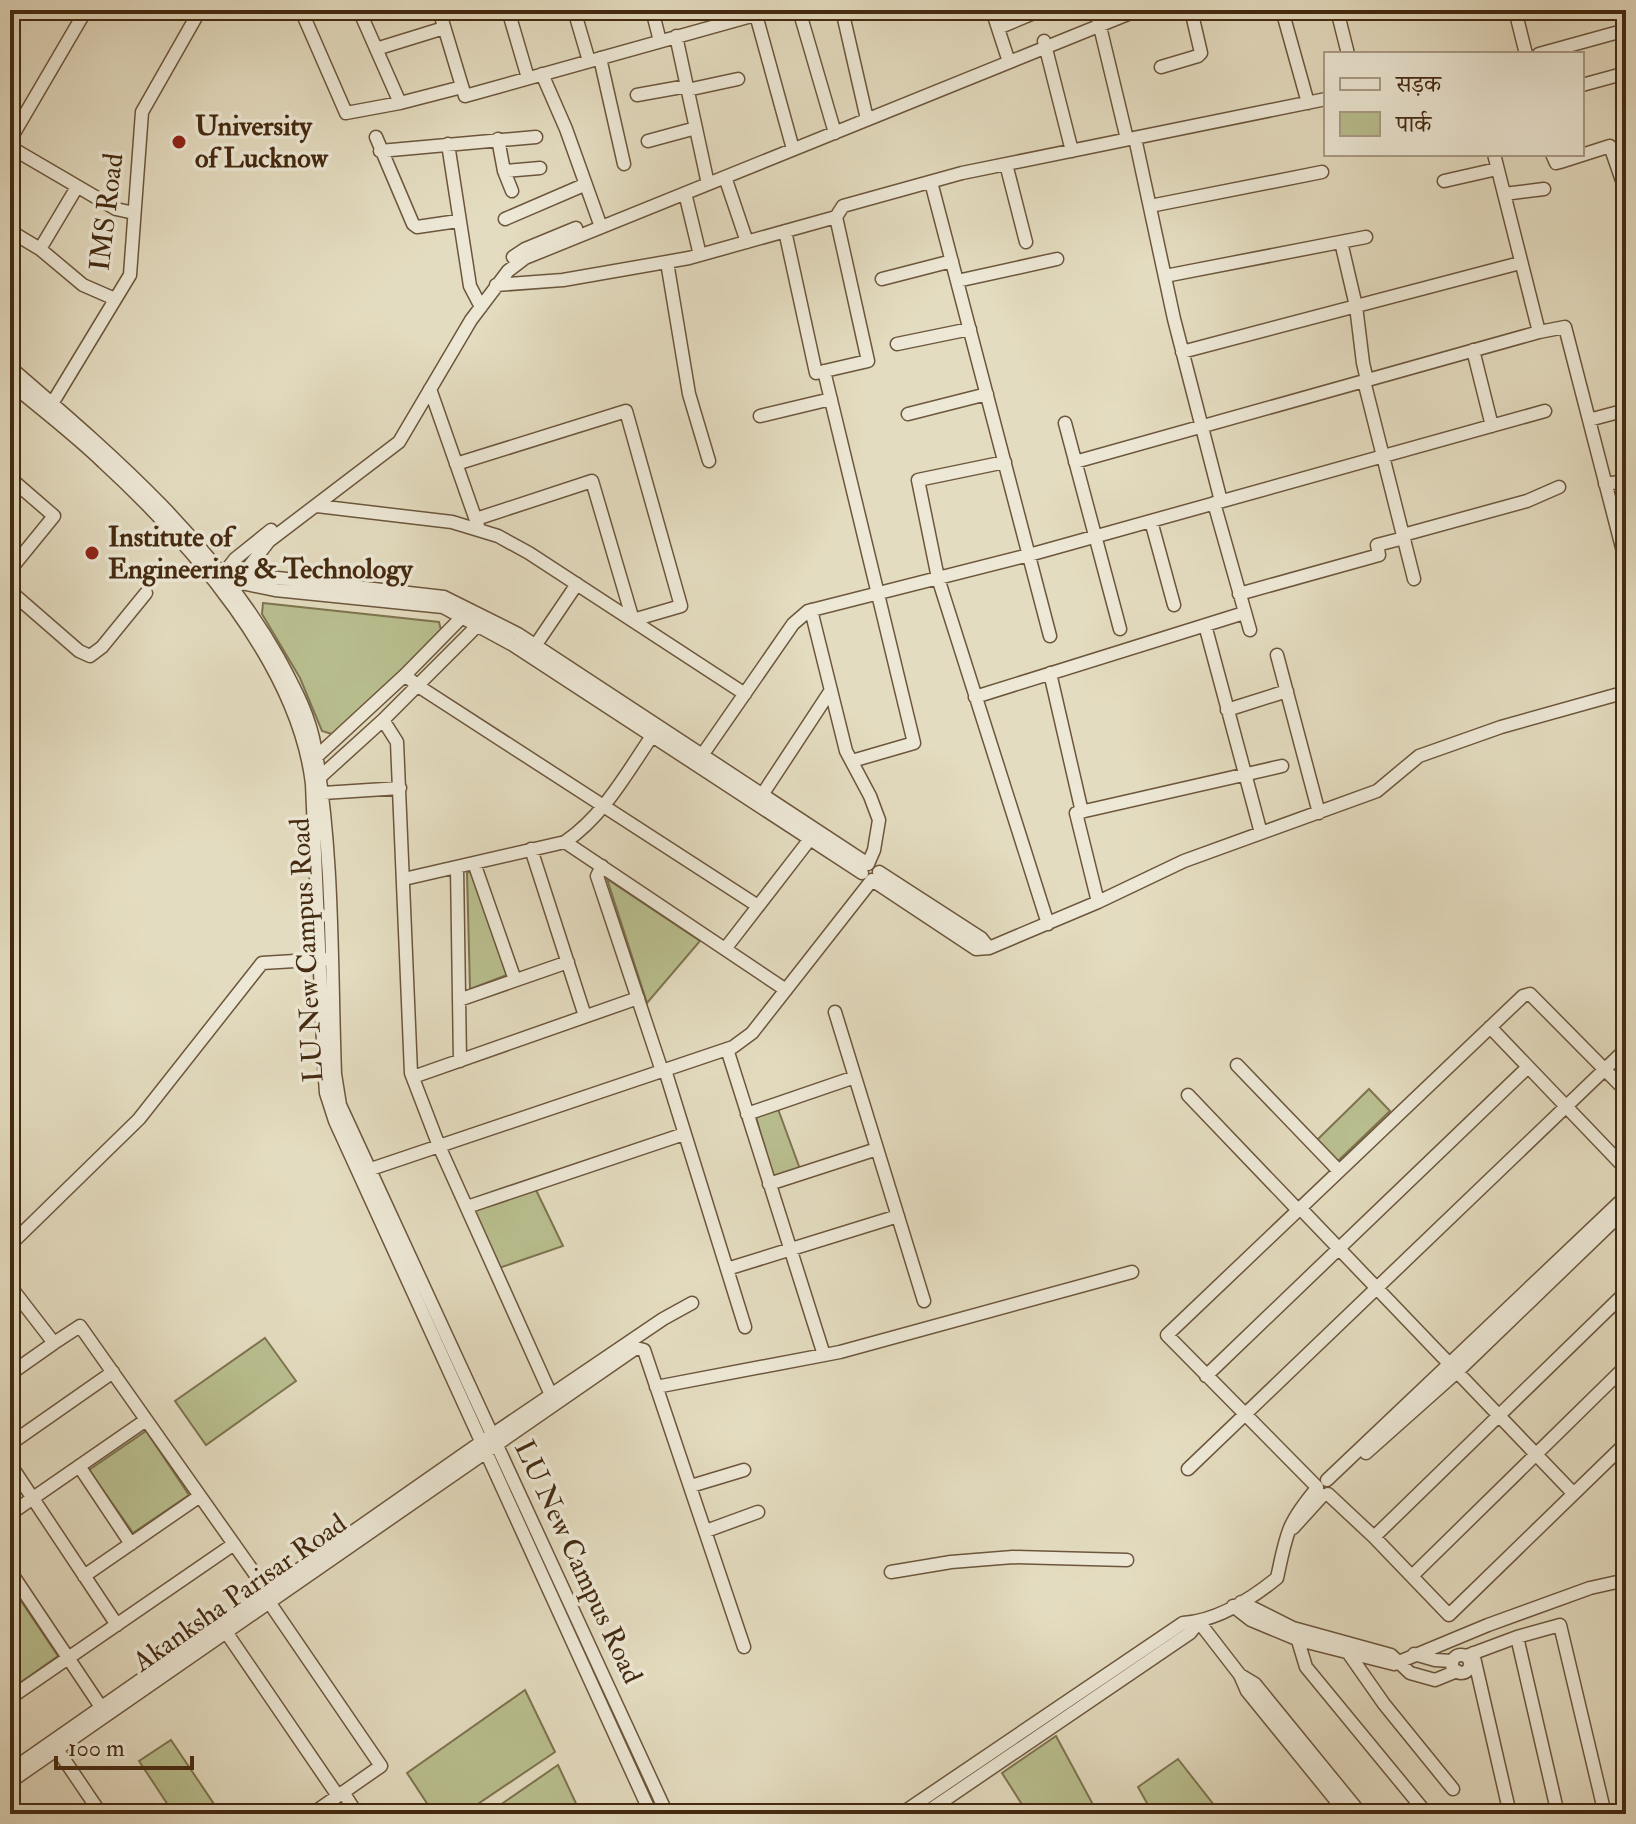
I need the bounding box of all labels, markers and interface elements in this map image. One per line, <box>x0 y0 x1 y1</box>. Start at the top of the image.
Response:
legend <box>1324 52 1584 156</box>
text: सड़क <box>1395 69 1443 100</box>
place label: University of Lucknow <box>195 109 330 176</box>
text: पार्क <box>1395 109 1433 140</box>
marker: University of Lucknow <box>170 133 188 151</box>
street label: IMS Road <box>82 151 132 273</box>
place label: Institute of Engineering & Technology <box>108 520 414 587</box>
marker: Institute of Engineering & Technology <box>83 544 101 562</box>
street label: LU New Campus Road <box>283 817 331 1083</box>
street label: LU New Campus Road <box>506 1435 650 1690</box>
street label: Akanksha Parisar Road <box>126 1506 354 1680</box>
scale bar <box>56 1720 192 1770</box>
text: 100 m <box>68 1733 125 1764</box>

